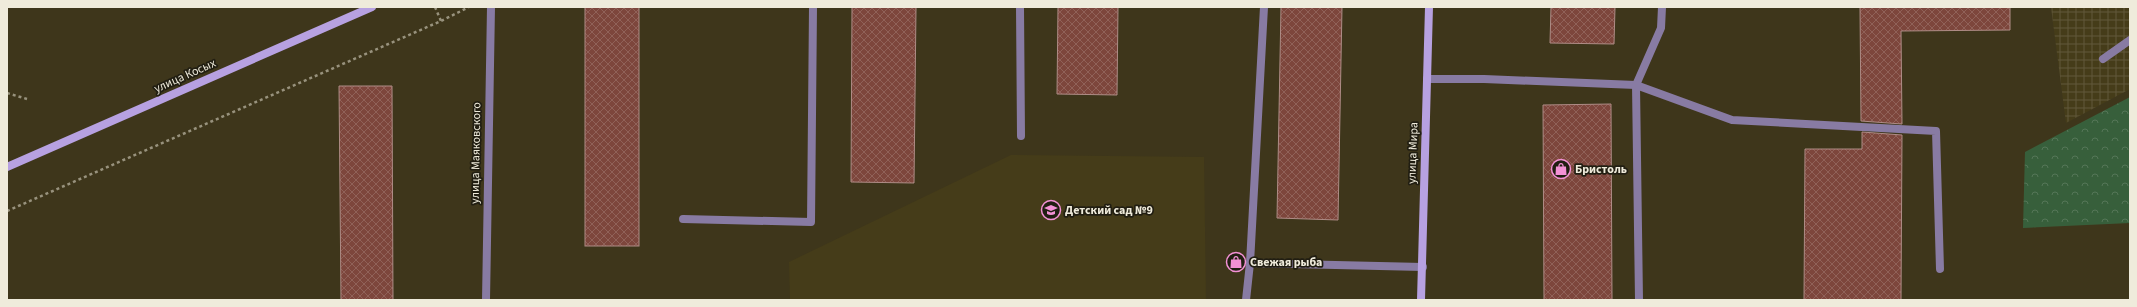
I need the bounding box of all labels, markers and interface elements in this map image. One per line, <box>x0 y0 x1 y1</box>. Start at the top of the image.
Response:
street label: улица Косых <box>151 55 219 97</box>
street label: улица Маяковского <box>467 102 485 204</box>
street label: улица Мира <box>1403 122 1423 184</box>
shop icon: Бристоль <box>1550 158 1572 180</box>
place label: Бристоль <box>1575 161 1627 178</box>
school or university icon: Детский сад №9 <box>1040 199 1062 221</box>
place label: Детский сад №9 <box>1065 202 1153 219</box>
shop icon: Свежая рыба <box>1225 251 1247 273</box>
place label: Свежая рыба <box>1250 254 1322 271</box>

